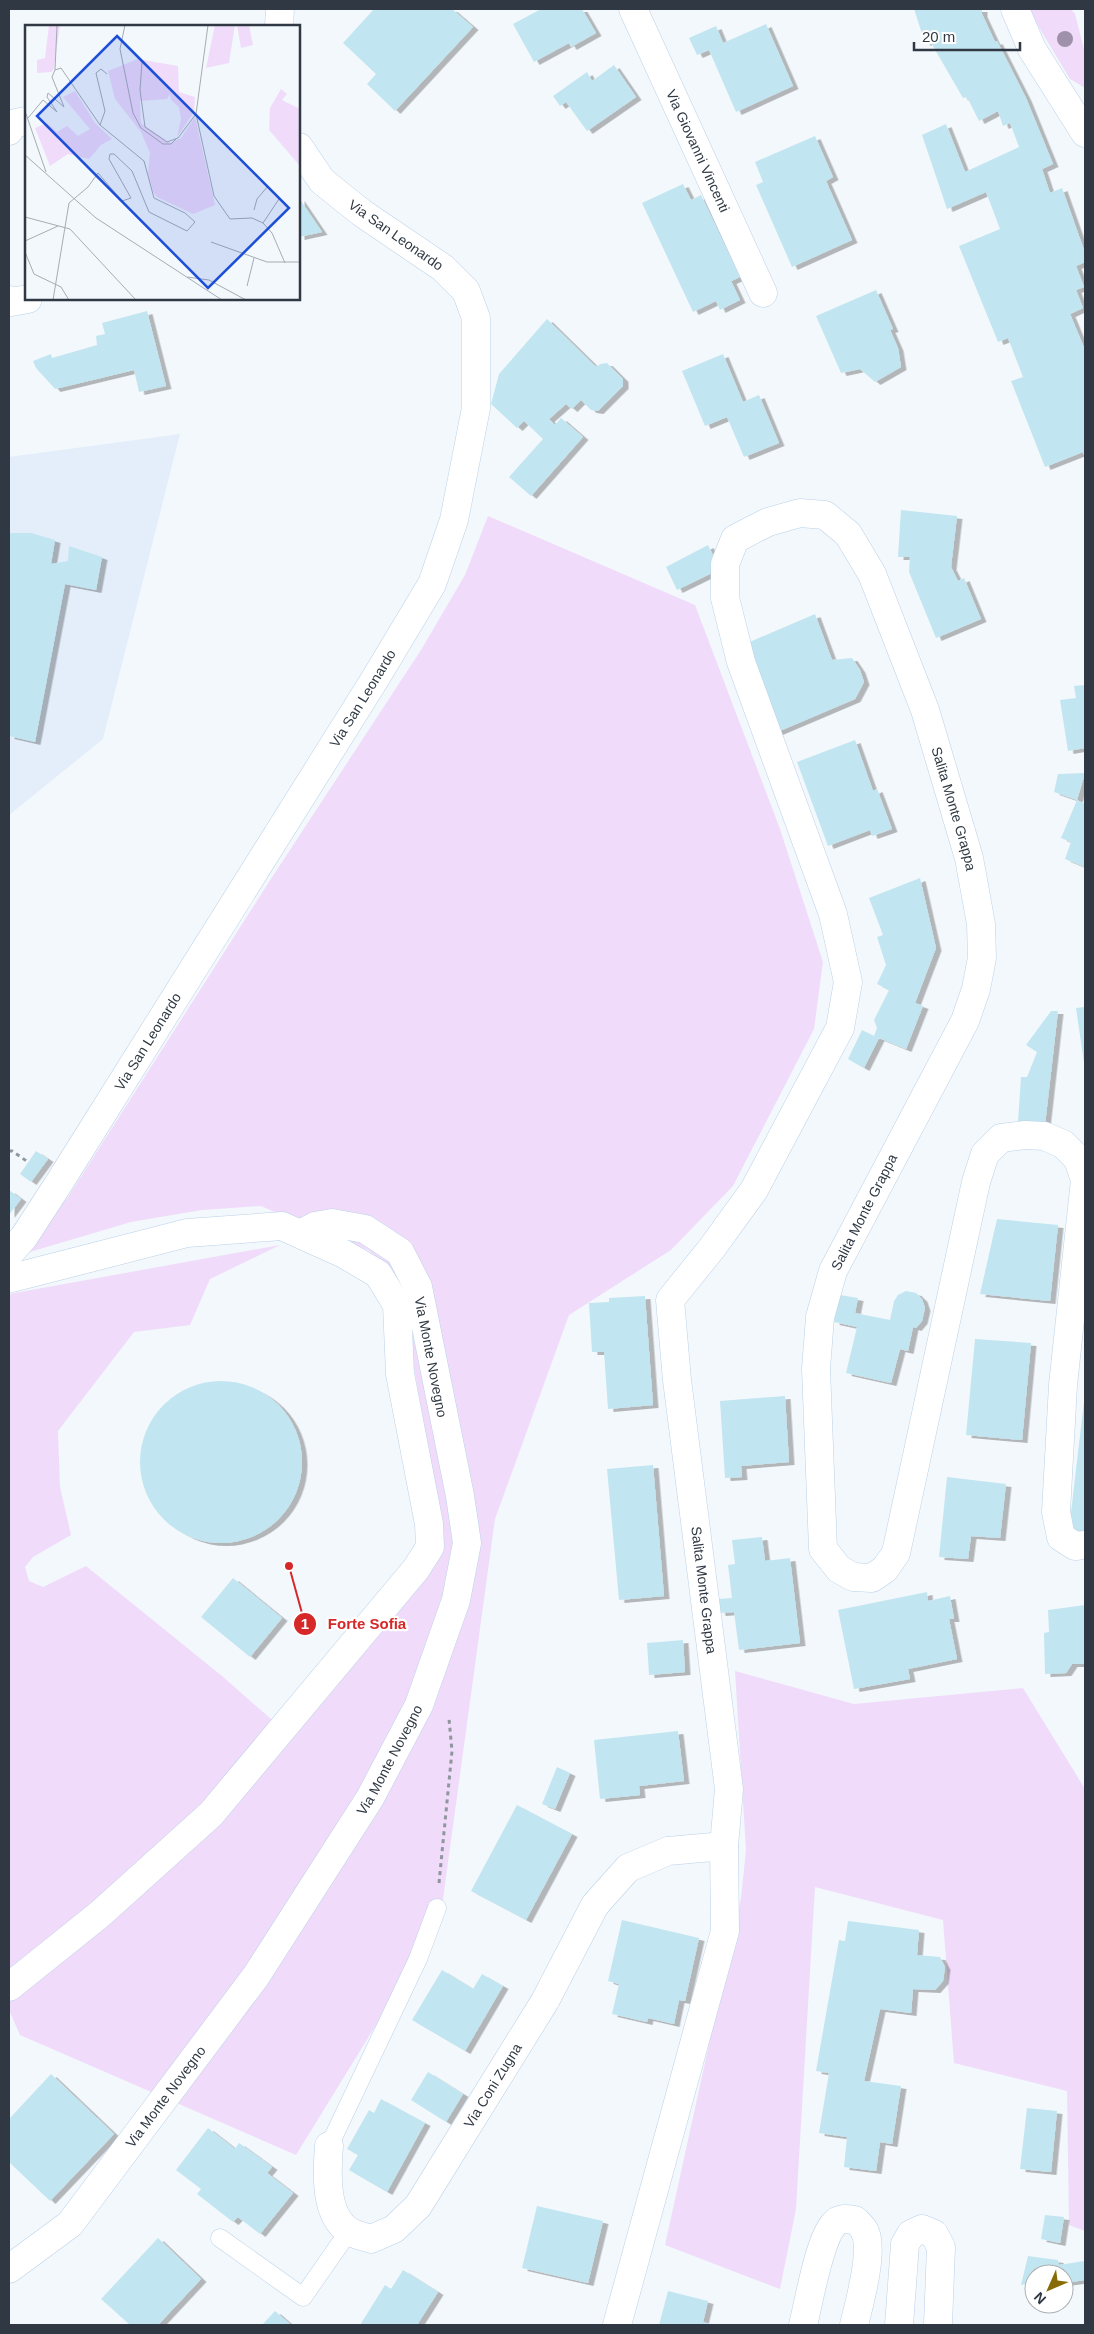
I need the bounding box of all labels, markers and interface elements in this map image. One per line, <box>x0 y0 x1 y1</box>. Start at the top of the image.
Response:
scale bar <box>914 20 1020 52</box>
inset map <box>25 25 300 300</box>
text: 20 m <box>922 28 955 45</box>
street label: Via Giovanni Vincenti <box>663 87 733 215</box>
street label: Via San Leonardo <box>346 196 447 274</box>
street label: Via San Leonardo <box>326 646 399 750</box>
street label: Salita Monte Grappa <box>928 745 979 872</box>
street label: Via San Leonardo <box>111 990 184 1093</box>
street label: Salita Monte Grappa <box>828 1151 900 1273</box>
street label: Via Monte Novegno <box>411 1295 451 1419</box>
street label: Salita Monte Grappa <box>688 1525 720 1655</box>
callout: Forte Sofia <box>293 1609 416 1639</box>
text: 1 <box>301 1615 309 1632</box>
text: Forte Sofia <box>328 1615 407 1632</box>
street label: Via Monte Novegno <box>353 1702 426 1818</box>
street label: Via Coni Zugna <box>461 2040 525 2131</box>
street label: Via Monte Novegno <box>122 2043 209 2151</box>
north arrow <box>1024 2264 1074 2314</box>
text: N <box>1031 2289 1049 2307</box>

